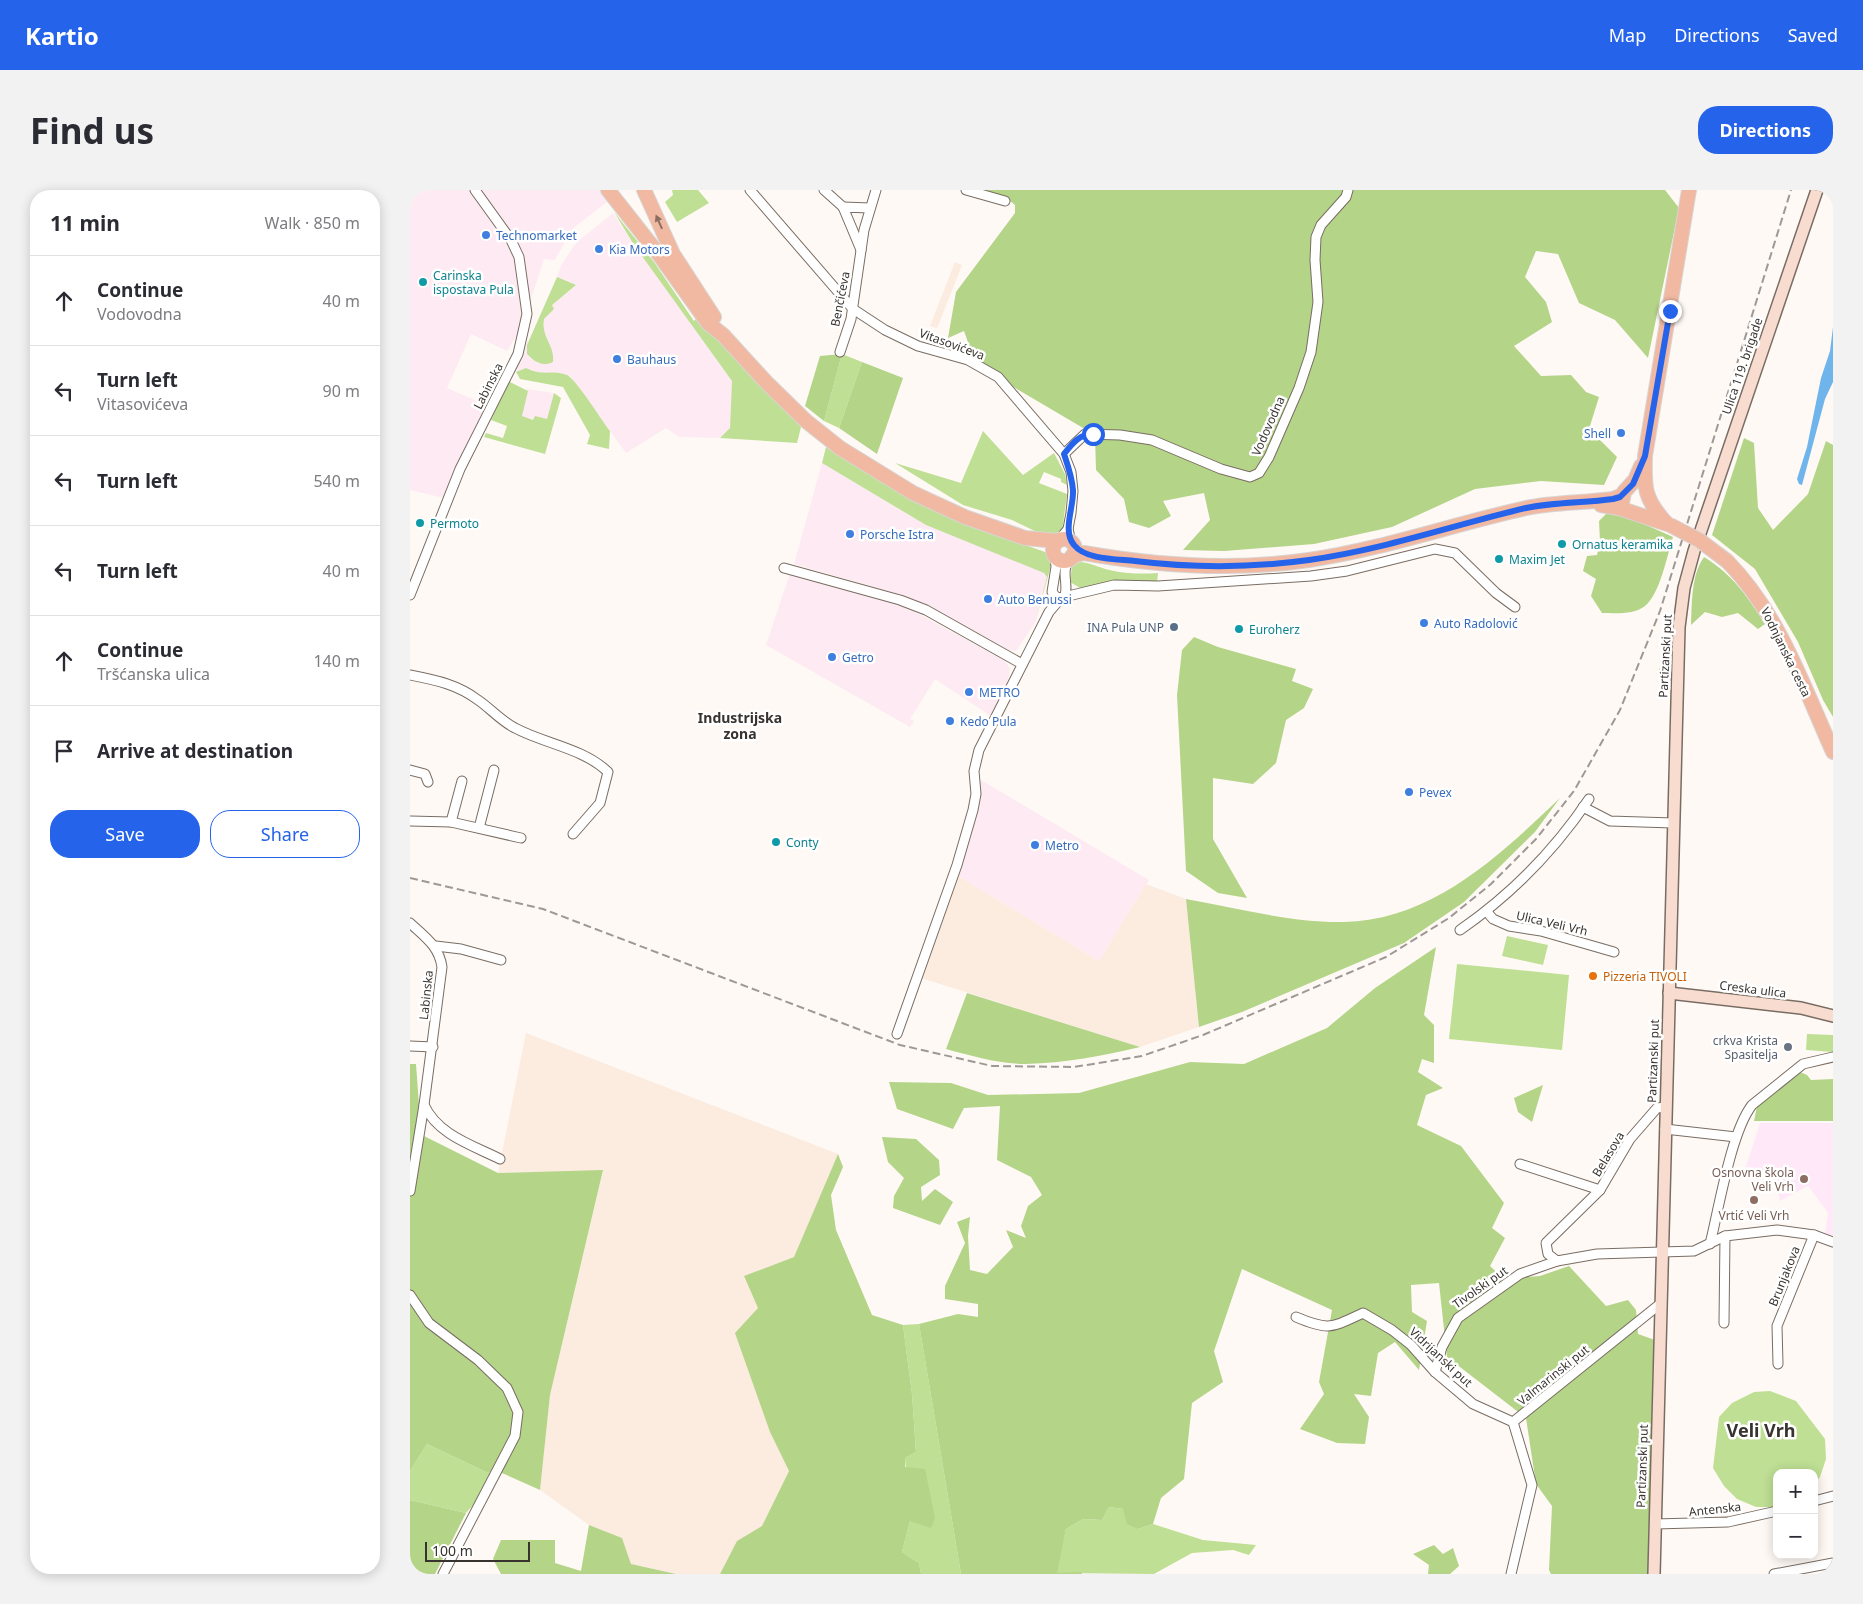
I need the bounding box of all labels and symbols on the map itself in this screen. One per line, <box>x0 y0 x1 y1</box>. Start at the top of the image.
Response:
one-way arrow <box>654 215 662 229</box>
place label: Technomarket <box>496 227 578 244</box>
marker: Technomarket <box>480 229 492 241</box>
place label: Kia Motors <box>609 241 670 258</box>
marker: Kia Motors <box>593 243 605 255</box>
place label: Carinska ispostava Pula <box>433 267 514 298</box>
street label: Benčićeva <box>826 270 854 328</box>
marker: Carinska ispostava Pula <box>417 276 429 288</box>
route end <box>1659 300 1682 323</box>
street label: Ulica 119. brigade <box>1717 315 1767 417</box>
street label: Vitasovićeva <box>917 324 987 364</box>
place label: Bauhaus <box>627 351 677 368</box>
marker: Bauhaus <box>611 353 623 365</box>
street label: Labinska <box>469 360 507 412</box>
street label: Vodovodna <box>1247 394 1289 458</box>
route start <box>1082 423 1105 446</box>
place label: Shell <box>1584 425 1611 442</box>
marker: Shell <box>1615 427 1627 439</box>
place label: Permoto <box>430 515 479 532</box>
marker: Permoto <box>414 517 426 529</box>
place label: Porsche Istra <box>860 526 934 543</box>
marker: Porsche Istra <box>844 528 856 540</box>
place label: Ornatus keramika <box>1572 536 1673 553</box>
marker: Ornatus keramika <box>1556 538 1568 550</box>
place label: Maxim Jet <box>1509 551 1565 568</box>
marker: Maxim Jet <box>1493 553 1505 565</box>
place label: Auto Benussi <box>998 591 1072 608</box>
marker: Auto Benussi <box>982 593 994 605</box>
street label: Vodnjanska cesta <box>1757 604 1815 700</box>
street label: Partizanski put <box>1654 613 1676 698</box>
place label: Auto Radolović <box>1434 615 1518 632</box>
marker: Auto Radolović <box>1418 617 1430 629</box>
place label: INA Pula UNP <box>1087 619 1164 636</box>
marker: INA Pula UNP <box>1168 621 1180 633</box>
place label: Euroherz <box>1249 621 1300 638</box>
marker: Euroherz <box>1233 623 1245 635</box>
place label: Getro <box>842 649 874 666</box>
marker: Getro <box>826 651 838 663</box>
place label: METRO <box>979 684 1020 701</box>
marker: METRO <box>963 686 975 698</box>
district label: Industrijska zona <box>698 708 782 743</box>
place label: Kedo Pula <box>960 713 1016 730</box>
marker: Kedo Pula <box>944 715 956 727</box>
place label: Pevex <box>1419 784 1452 801</box>
marker: Pevex <box>1403 786 1415 798</box>
place label: Conty <box>786 834 820 851</box>
marker: Conty <box>770 836 782 848</box>
place label: Metro <box>1045 837 1079 854</box>
marker: Metro <box>1029 839 1041 851</box>
street label: Ulica Veli Vrh <box>1514 906 1590 940</box>
place label: Pizzeria TIVOLI <box>1603 968 1687 985</box>
street label: Labinska <box>415 969 437 1021</box>
marker: Pizzeria TIVOLI <box>1587 970 1599 982</box>
street label: Creska ulica <box>1719 976 1787 1002</box>
street label: Partizanski put <box>1643 1018 1663 1103</box>
place label: crkva Krista Spasitelja <box>1713 1032 1778 1063</box>
marker: crkva Krista Spasitelja <box>1782 1041 1794 1053</box>
street label: Belasova <box>1588 1128 1628 1180</box>
place label: Osnovna škola Veli Vrh <box>1712 1164 1794 1195</box>
marker: Osnovna škola Veli Vrh <box>1798 1173 1810 1185</box>
marker: Vrtić Veli Vrh <box>1748 1194 1760 1206</box>
place label: Vrtić Veli Vrh <box>1719 1207 1789 1224</box>
street label: Brunjakova <box>1764 1243 1804 1309</box>
street label: Tivolski put <box>1449 1261 1512 1312</box>
street label: Vidrijanski put <box>1406 1323 1477 1391</box>
street label: Valmarinski put <box>1514 1340 1593 1409</box>
district label: Veli Vrh <box>1727 1418 1795 1442</box>
street label: Partizanski put <box>1632 1423 1652 1508</box>
street label: Antenska <box>1688 1498 1742 1520</box>
scale bar <box>425 1539 530 1562</box>

